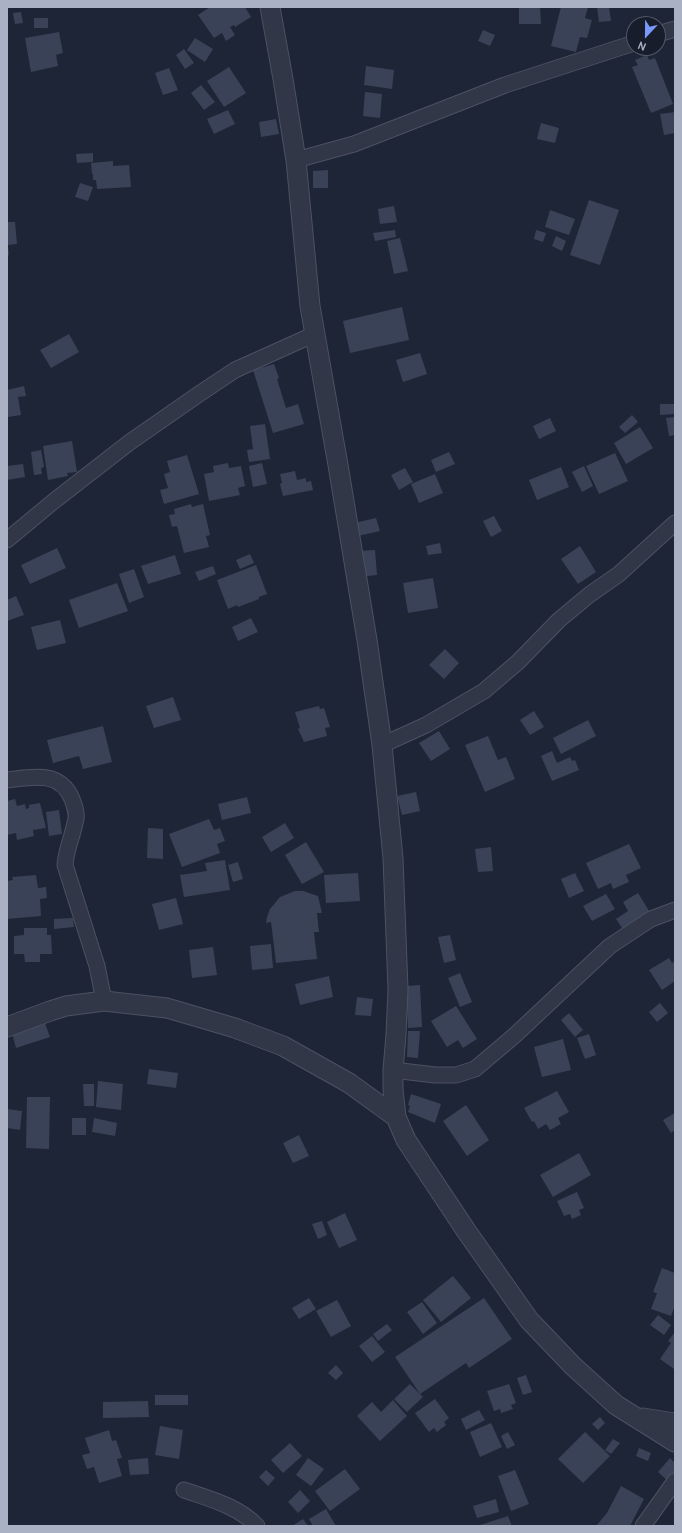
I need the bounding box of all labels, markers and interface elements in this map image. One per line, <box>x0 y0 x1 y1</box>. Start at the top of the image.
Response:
north arrow <box>626 16 666 56</box>
text: N <box>636 38 648 54</box>

